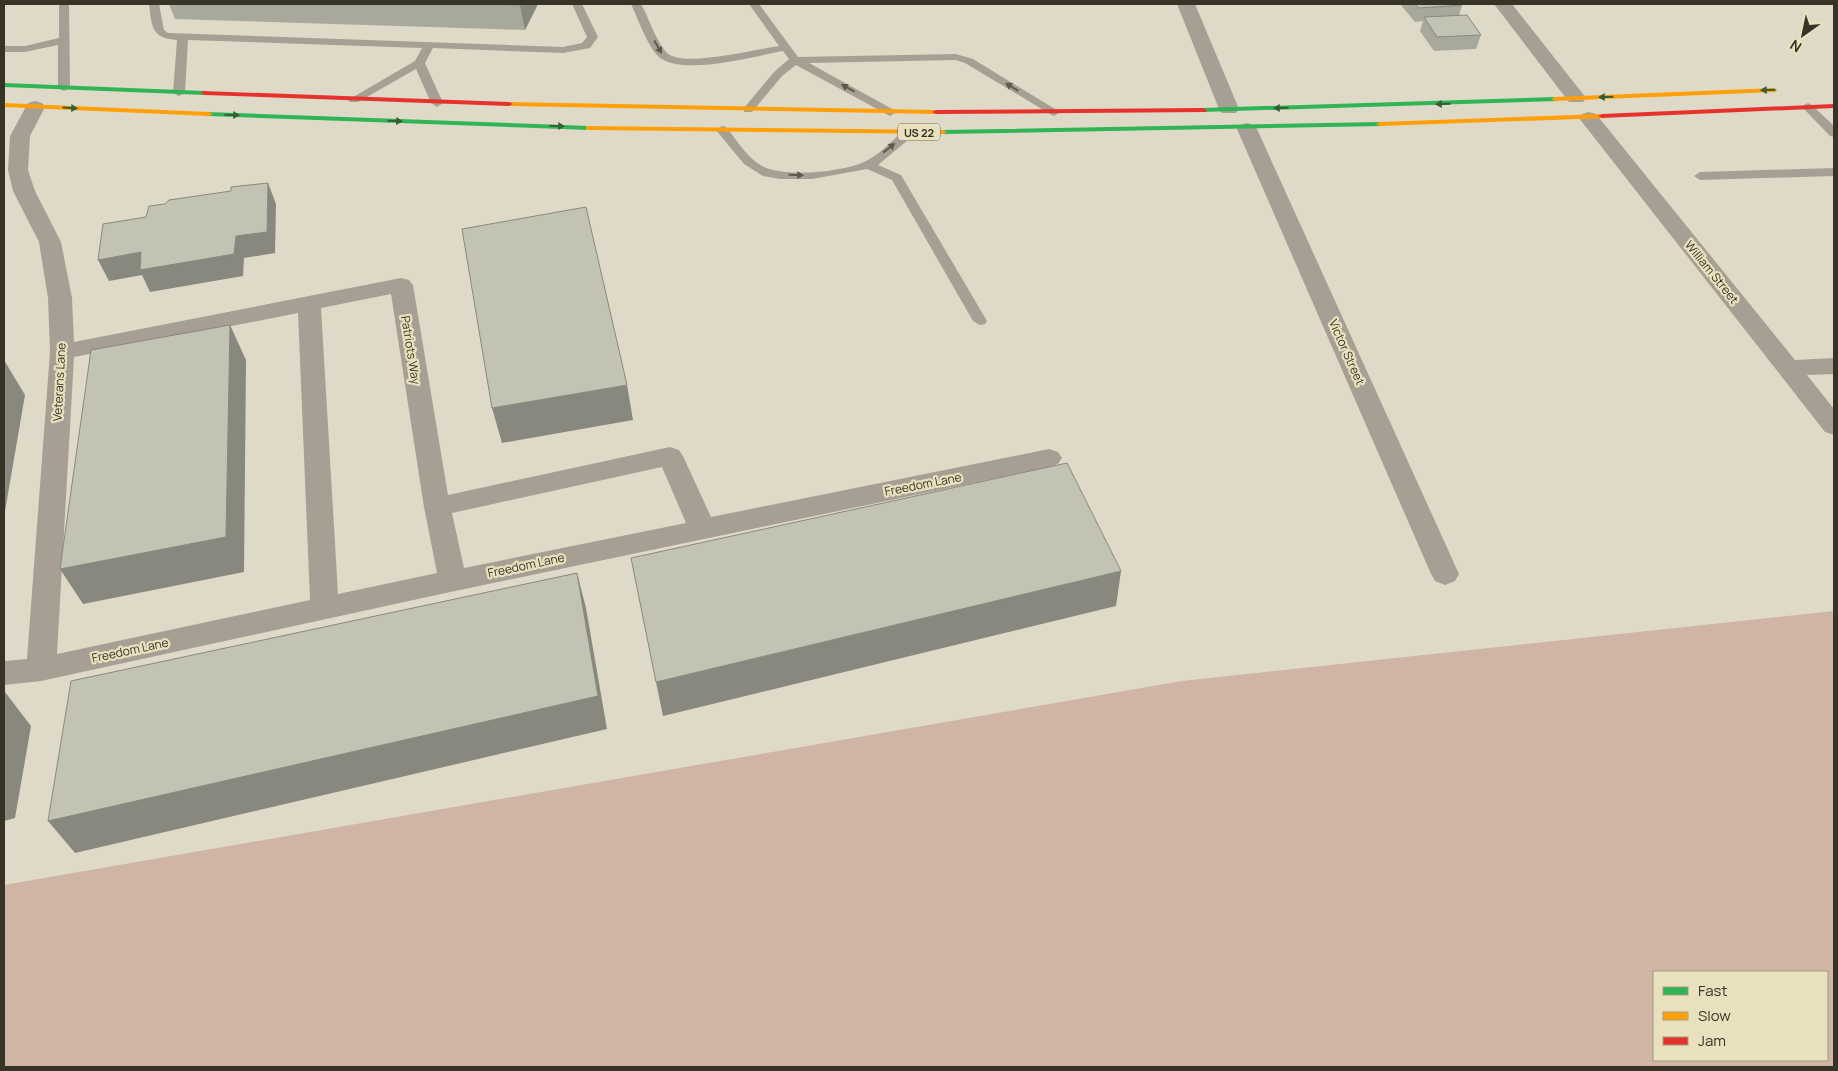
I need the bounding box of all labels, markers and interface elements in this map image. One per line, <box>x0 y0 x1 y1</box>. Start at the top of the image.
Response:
north arrow <box>1778 10 1828 60</box>
text: N <box>1786 36 1805 57</box>
one-way arrow <box>653 40 662 53</box>
one-way arrow <box>1006 82 1019 91</box>
one-way arrow <box>841 84 854 93</box>
one-way arrow <box>1760 87 1776 95</box>
one-way arrow <box>1597 93 1613 101</box>
one-way arrow <box>1435 100 1451 108</box>
one-way arrow <box>1273 104 1289 112</box>
one-way arrow <box>62 105 78 113</box>
one-way arrow <box>225 112 241 120</box>
one-way arrow <box>387 118 403 126</box>
one-way arrow <box>549 123 565 131</box>
road number: US 22 <box>898 124 940 140</box>
one-way arrow <box>882 143 895 154</box>
one-way arrow <box>788 171 804 179</box>
street label: William Street <box>1681 237 1743 307</box>
street label: Patriots Way <box>397 314 425 386</box>
street label: Victor Street <box>1325 317 1369 388</box>
street label: Veterans Lane <box>48 342 70 422</box>
street label: Freedom Lane <box>883 468 963 500</box>
street label: Freedom Lane <box>486 549 566 581</box>
street label: Freedom Lane <box>90 634 170 666</box>
legend <box>1653 971 1828 1061</box>
text: Fast <box>1698 980 1727 1001</box>
text: Slow <box>1698 1005 1731 1026</box>
text: Jam <box>1698 1030 1726 1051</box>

